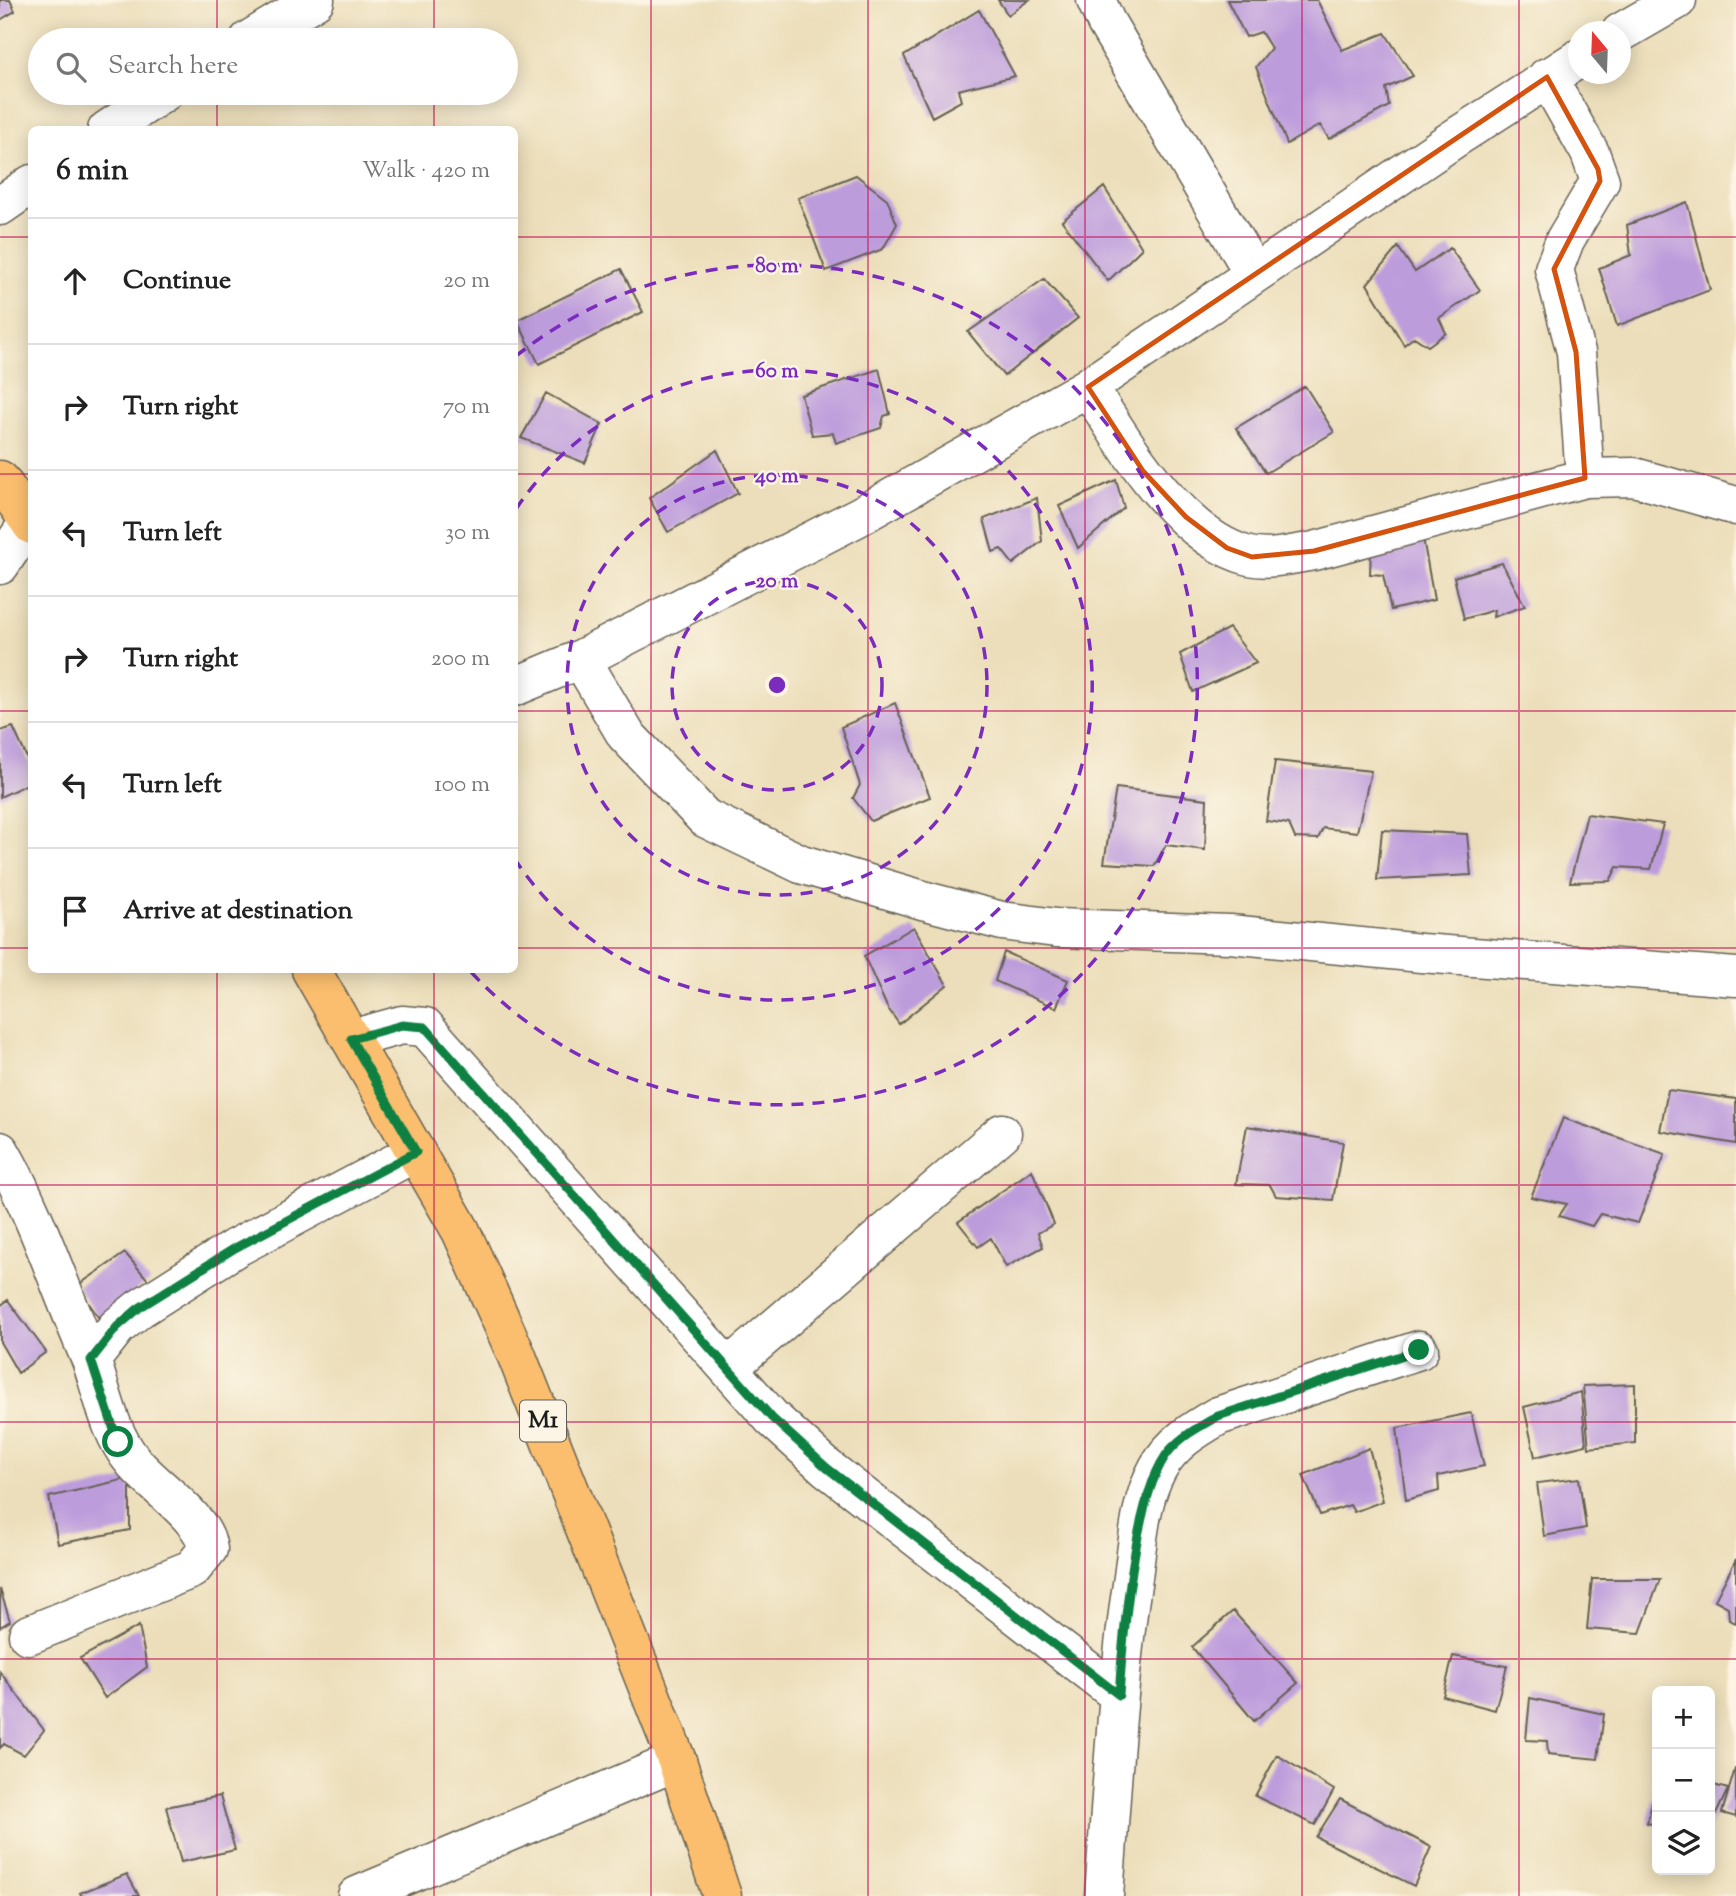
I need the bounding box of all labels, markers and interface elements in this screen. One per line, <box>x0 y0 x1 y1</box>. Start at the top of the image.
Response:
north arrow <box>1568 21 1631 84</box>
search box <box>28 28 518 105</box>
icon: search <box>52 48 90 86</box>
text: Search here <box>108 48 238 85</box>
text: 6 min <box>56 150 128 193</box>
text: Walk · 420 m <box>362 155 490 188</box>
text: 80 m <box>755 252 799 282</box>
icon: ahead <box>56 262 94 300</box>
text: Continue <box>123 263 231 300</box>
text: 20 m <box>443 265 490 298</box>
text: 60 m <box>755 357 799 387</box>
icon: right <box>56 388 94 426</box>
text: Turn right <box>123 389 238 426</box>
text: 70 m <box>443 391 490 424</box>
text: 40 m <box>754 462 799 492</box>
icon: left <box>56 514 94 552</box>
text: Turn left <box>123 515 222 552</box>
text: 30 m <box>445 517 490 550</box>
text: 20 m <box>756 567 799 597</box>
icon: right <box>56 640 94 678</box>
text: Turn right <box>123 641 238 678</box>
text: 200 m <box>431 643 490 676</box>
centre of rings <box>765 673 789 697</box>
icon: left <box>56 766 94 804</box>
text: Turn left <box>123 767 222 804</box>
text: 100 m <box>434 769 490 802</box>
icon: arrive <box>56 892 94 930</box>
text: Arrive at destination <box>123 893 353 930</box>
route end <box>1403 1334 1434 1365</box>
road number: M1 <box>520 1400 566 1442</box>
route start <box>102 1426 133 1457</box>
map controls <box>1652 1686 1715 1875</box>
button: + <box>1652 1686 1715 1749</box>
button: − <box>1652 1749 1715 1812</box>
button: layers <box>1652 1812 1715 1875</box>

